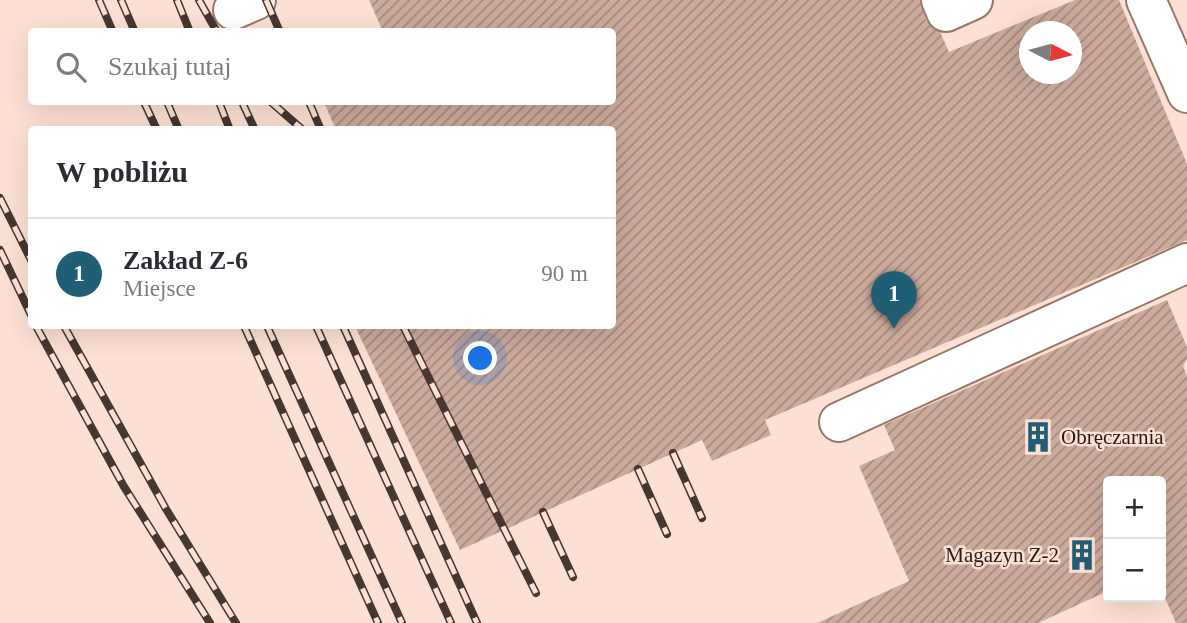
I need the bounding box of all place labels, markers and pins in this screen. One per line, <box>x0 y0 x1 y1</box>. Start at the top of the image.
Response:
pin: 1 <box>871 271 917 329</box>
building icon: Obręczarnia <box>1021 420 1055 454</box>
place label: Obręczarnia <box>1061 425 1164 449</box>
building icon: Magazyn Z-2 <box>1065 538 1099 572</box>
place label: Magazyn Z-2 <box>945 543 1059 567</box>

